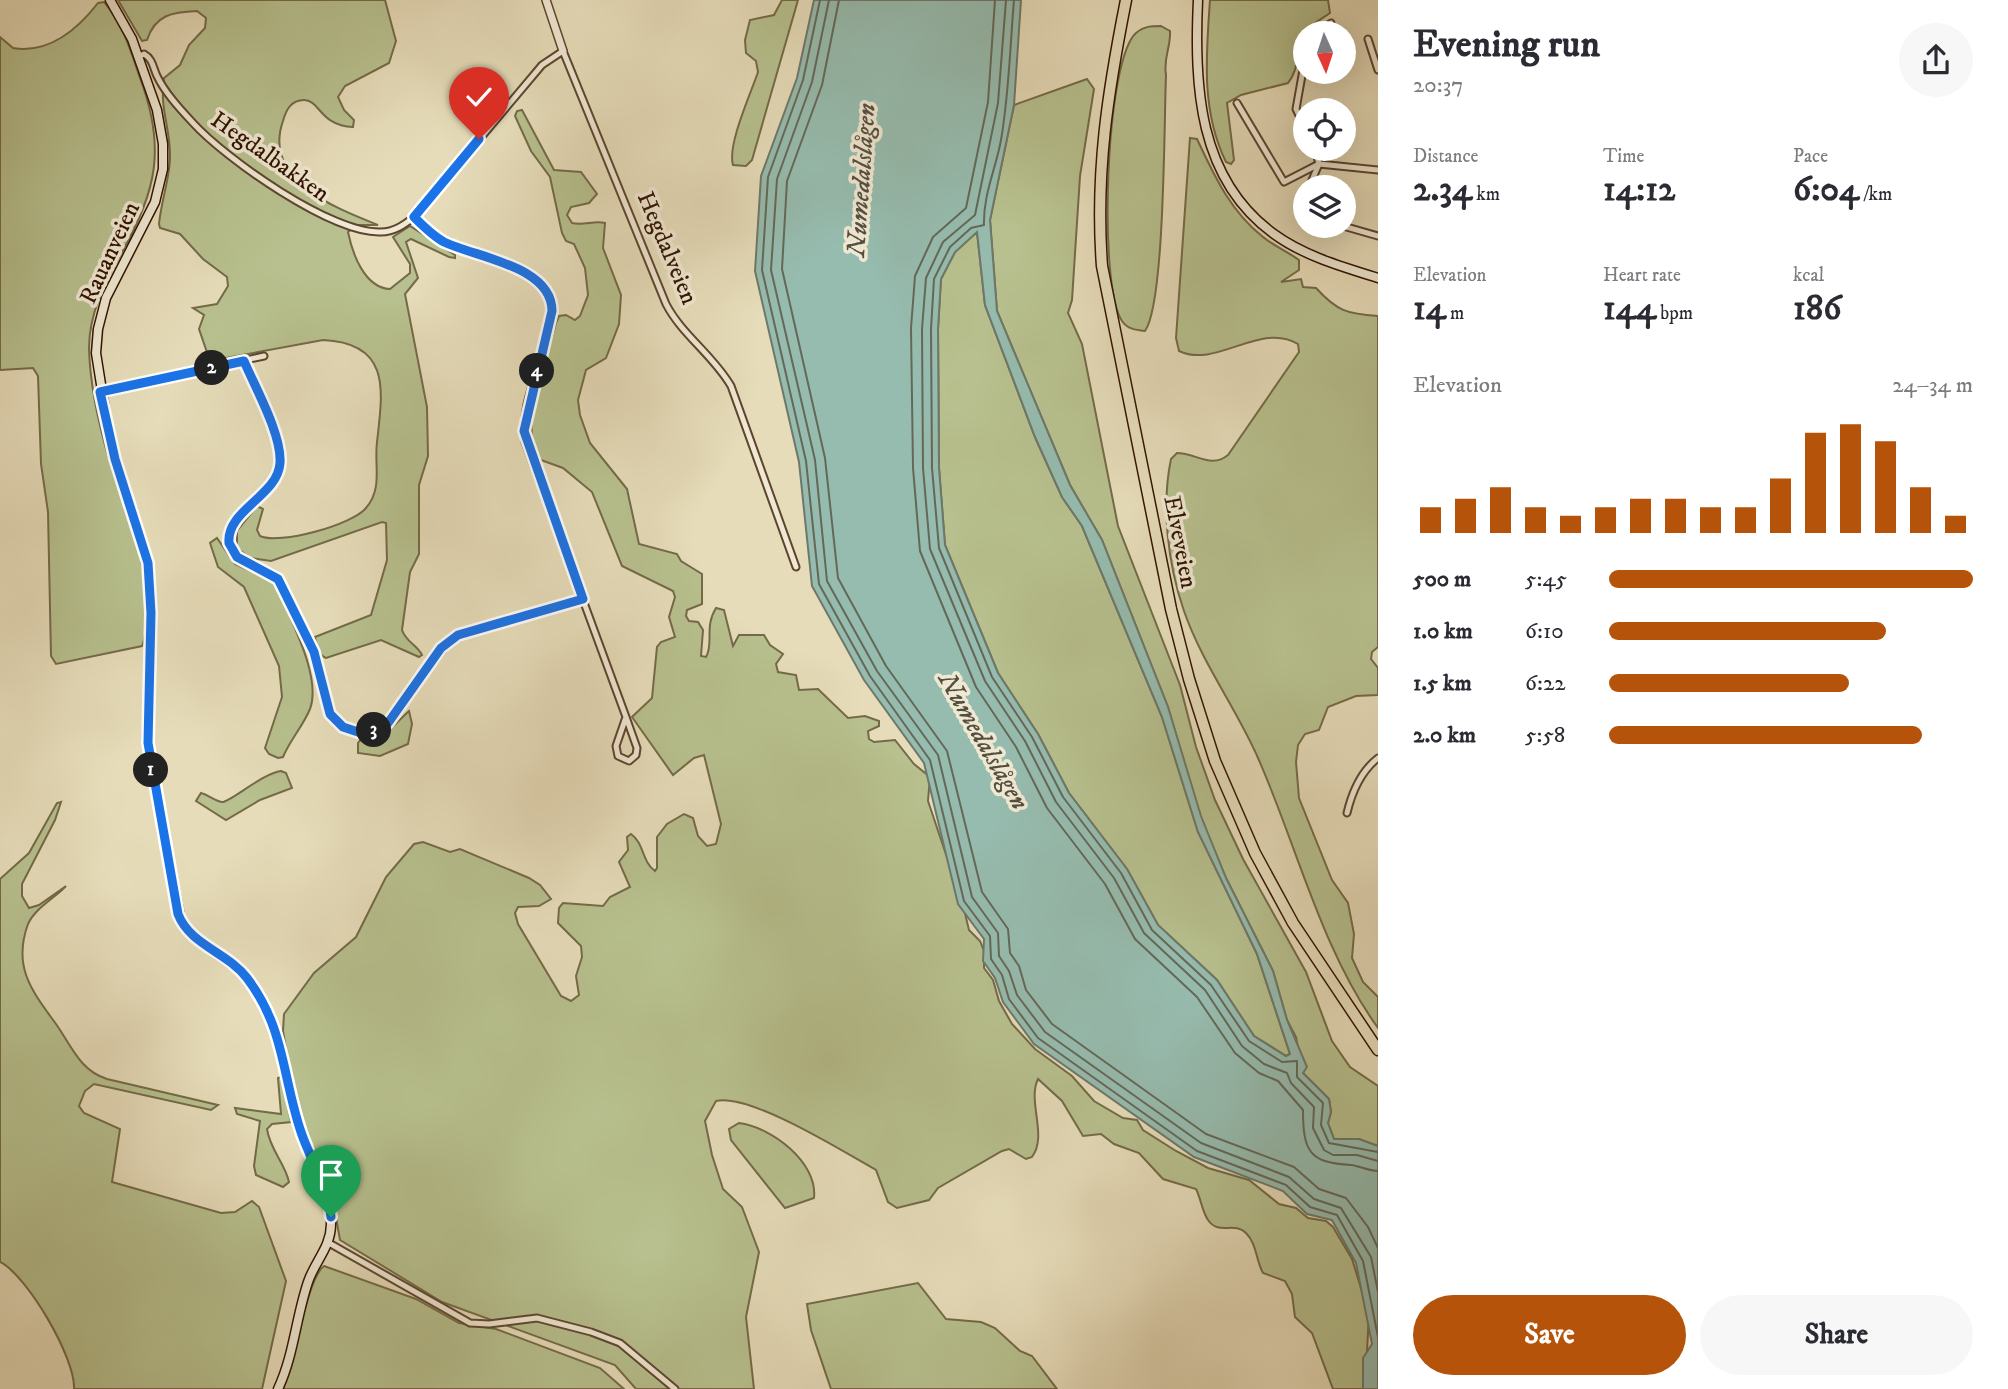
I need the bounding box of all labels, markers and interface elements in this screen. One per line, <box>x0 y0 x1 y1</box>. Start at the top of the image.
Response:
north arrow <box>1293 21 1356 84</box>
map controls <box>1293 21 1356 238</box>
text: Evening run <box>1413 21 1600 69</box>
button: share <box>1899 23 1973 97</box>
pin <box>449 67 509 139</box>
text: 20:37 <box>1413 71 1463 100</box>
icon: check <box>460 78 498 116</box>
button: locate <box>1293 98 1356 161</box>
water label: Numedalslågen <box>840 102 884 260</box>
street label: Hegdalbakken <box>205 105 336 209</box>
text: Distance <box>1413 145 1478 168</box>
text: Time <box>1603 145 1644 168</box>
text: Pace <box>1793 145 1828 168</box>
text: 2.34 <box>1413 168 1472 212</box>
text: 14:12 <box>1603 168 1675 212</box>
text: 6:04 <box>1793 168 1859 212</box>
button: layers <box>1293 175 1356 238</box>
text: km <box>1472 183 1500 206</box>
text: /km <box>1859 183 1892 206</box>
street label: Hegdalveien <box>630 187 704 309</box>
street label: Rauanveien <box>73 197 147 309</box>
text: Elevation <box>1413 264 1487 287</box>
text: Heart rate <box>1603 264 1681 287</box>
text: kcal <box>1793 264 1824 287</box>
text: 14 <box>1413 287 1446 331</box>
text: 144 <box>1603 287 1656 331</box>
text: 186 <box>1793 287 1842 331</box>
text: m <box>1446 302 1464 325</box>
text: bpm <box>1656 302 1693 325</box>
pin: 2 <box>194 350 230 386</box>
pin: 4 <box>520 354 554 388</box>
text: 2 <box>207 356 216 379</box>
text: 4 <box>531 359 542 382</box>
text: Elevation <box>1413 371 1502 400</box>
text: 24–34 m <box>1892 371 1973 400</box>
street label: Elveveien <box>1156 493 1204 591</box>
text: 500 m <box>1413 565 1471 594</box>
text: 5:45 <box>1525 565 1567 594</box>
text: 1.0 km <box>1413 617 1473 646</box>
text: 6:10 <box>1525 617 1564 646</box>
water label: Numedalslågen <box>929 664 1036 816</box>
text: 1.5 km <box>1413 669 1472 698</box>
text: 6:22 <box>1525 669 1566 698</box>
pin: 3 <box>356 712 392 748</box>
text: 3 <box>370 718 377 741</box>
text: 2.0 km <box>1413 721 1476 750</box>
text: 5:58 <box>1525 721 1565 750</box>
pin: 1 <box>134 752 168 788</box>
text: 1 <box>147 758 154 781</box>
pin <box>301 1145 361 1217</box>
icon: arrive <box>312 1156 350 1194</box>
button: Save <box>1413 1295 1686 1375</box>
button: Share <box>1700 1295 1973 1375</box>

